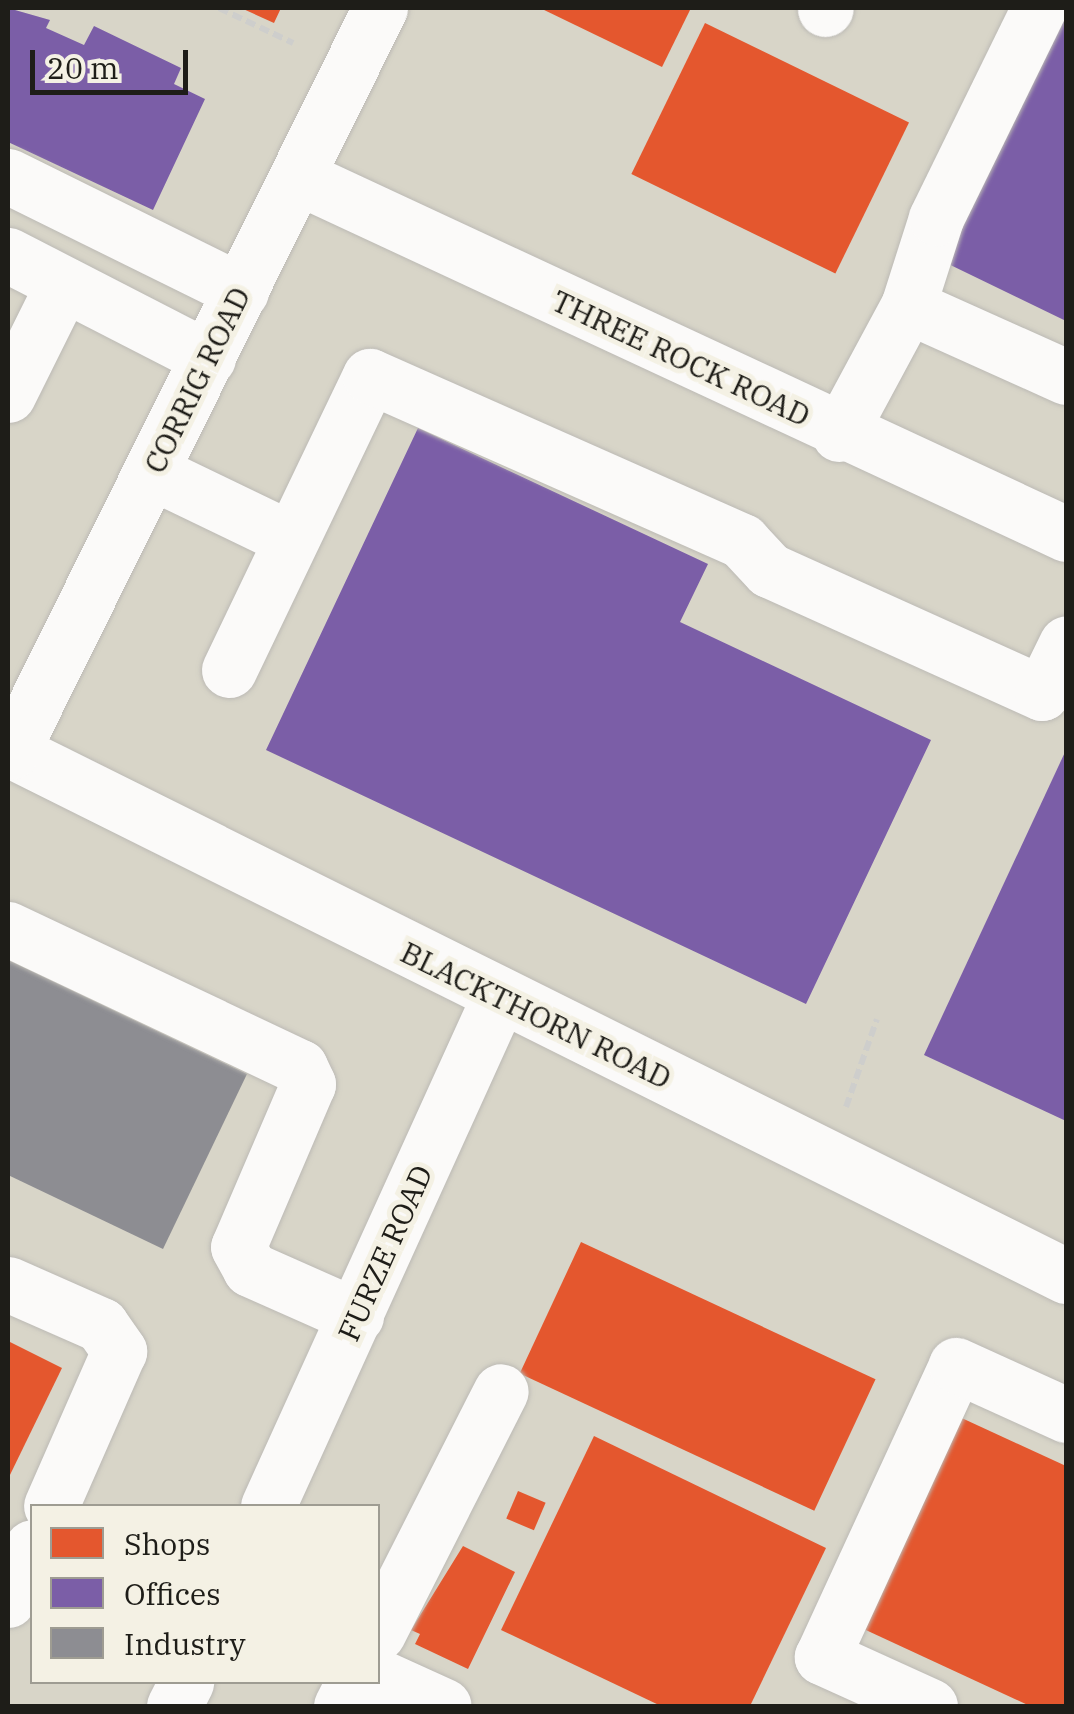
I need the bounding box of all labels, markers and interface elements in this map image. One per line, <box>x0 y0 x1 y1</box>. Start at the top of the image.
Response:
scale bar <box>35 30 192 92</box>
text: 20 m <box>47 48 119 87</box>
street label: CORRIG ROAD <box>137 281 257 479</box>
street label: THREE ROCK ROAD <box>546 282 816 434</box>
street label: BLACKTHORN ROAD <box>395 934 677 1096</box>
street label: FURZE ROAD <box>330 1160 440 1346</box>
legend <box>30 1504 380 1684</box>
text: Shops <box>124 1524 210 1563</box>
text: Offices <box>124 1574 221 1613</box>
text: Industry <box>124 1624 246 1663</box>

